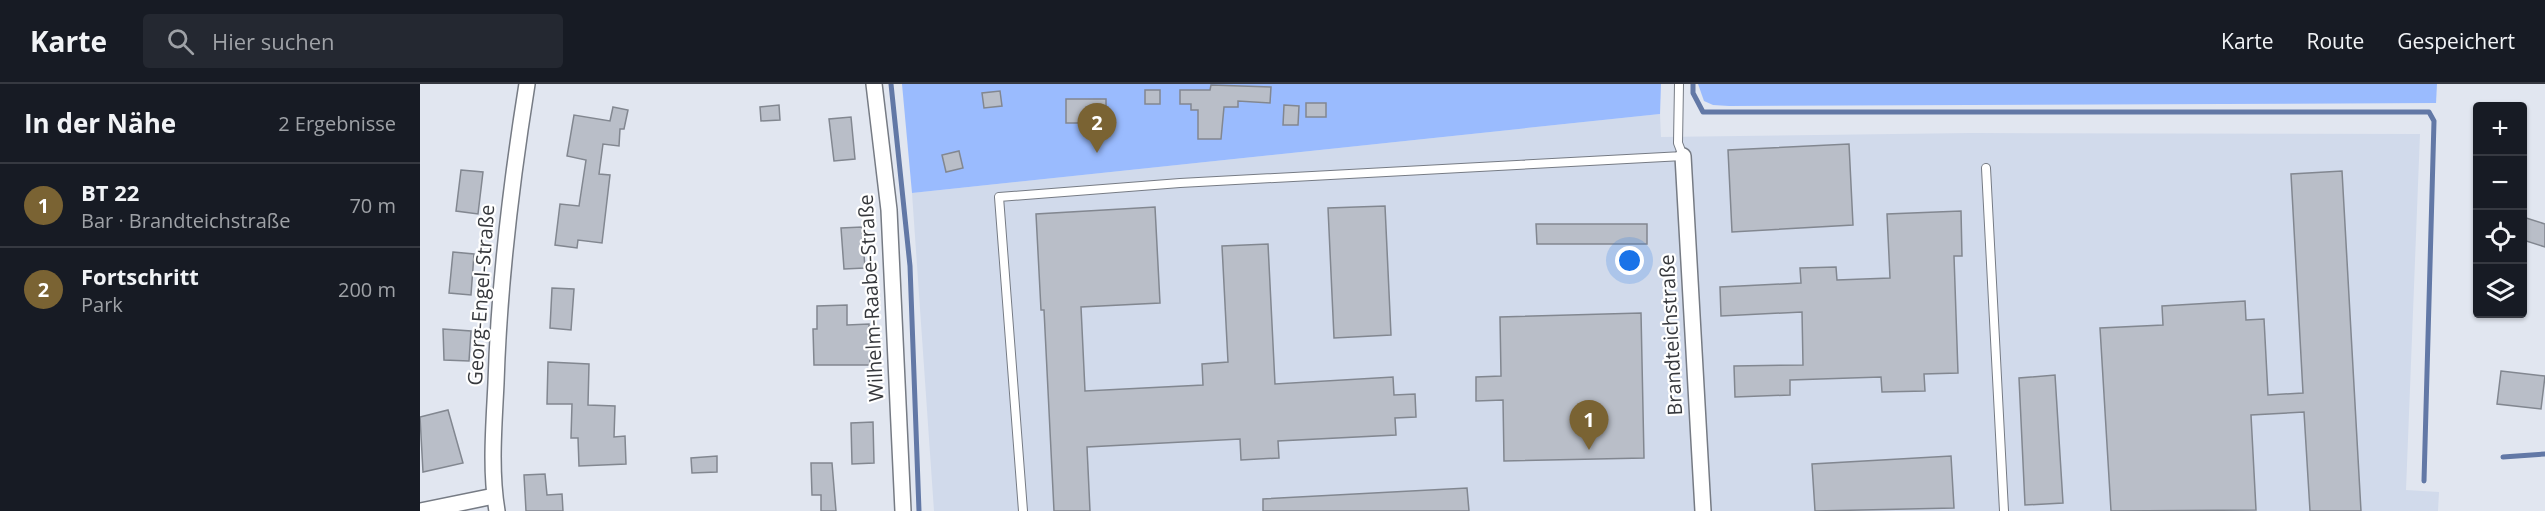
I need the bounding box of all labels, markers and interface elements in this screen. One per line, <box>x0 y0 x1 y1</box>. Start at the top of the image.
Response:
search box <box>143 14 563 68</box>
text: Karte <box>30 22 107 60</box>
icon: search <box>164 25 197 58</box>
text: Hier suchen <box>212 26 335 56</box>
text: Karte <box>2221 27 2273 55</box>
text: Route <box>2306 27 2364 55</box>
text: Gespeichert <box>2397 27 2515 55</box>
map controls <box>2473 102 2527 318</box>
button: + <box>2473 102 2527 156</box>
pin: 2 <box>1078 104 1116 153</box>
text: In der Nähe <box>24 105 176 141</box>
text: 2 Ergebnisse <box>278 110 396 137</box>
button: − <box>2473 156 2527 210</box>
text: BT 22 <box>81 177 139 207</box>
text: 1 <box>38 192 49 219</box>
text: 70 m <box>349 192 396 219</box>
street label: Wilhelm-Raabe-Straße <box>852 194 889 402</box>
street label: Georg-Engel-Straße <box>461 204 500 386</box>
text: Bar · Brandteichstraße <box>81 207 290 234</box>
button: locate <box>2473 210 2527 264</box>
your location <box>1615 246 1644 275</box>
street label: Brandteichstraße <box>1653 254 1688 416</box>
text: Fortschritt <box>81 261 199 291</box>
button: layers <box>2473 264 2527 318</box>
text: 2 <box>38 276 49 303</box>
text: 200 m <box>338 276 396 303</box>
text: Park <box>81 291 123 318</box>
pin: 1 <box>1570 400 1608 450</box>

